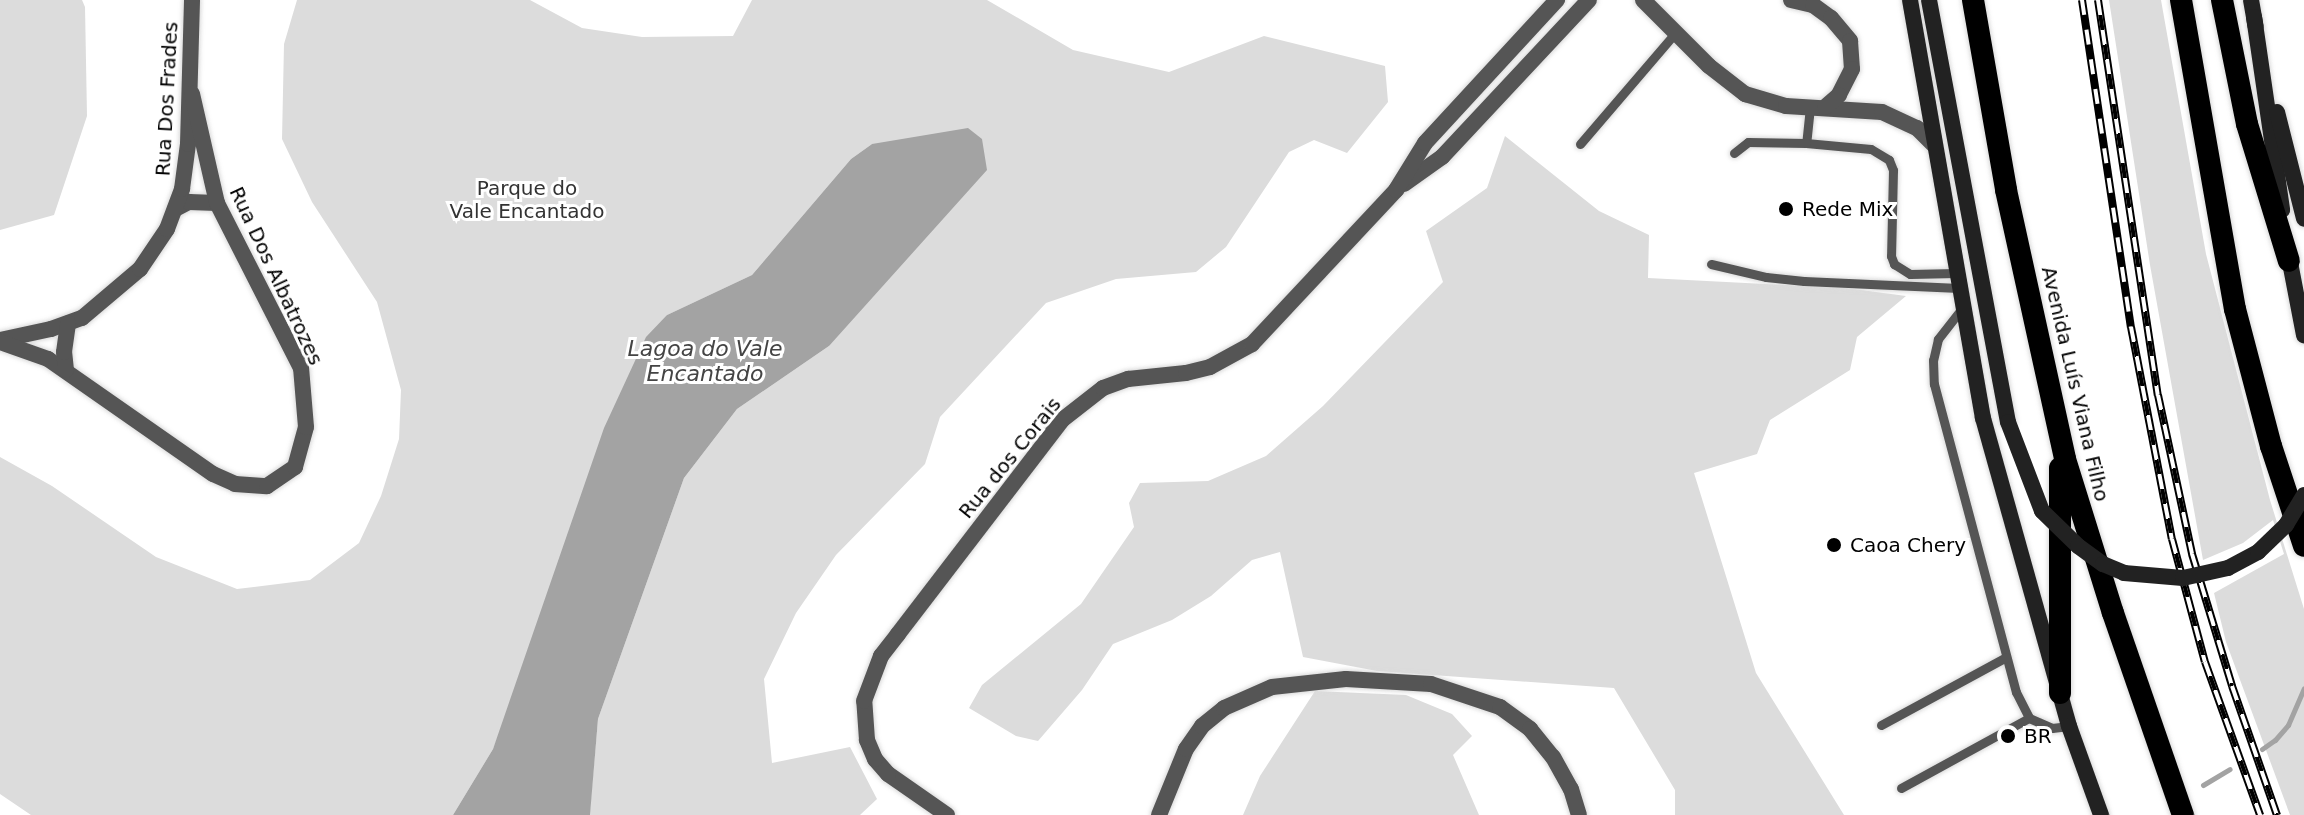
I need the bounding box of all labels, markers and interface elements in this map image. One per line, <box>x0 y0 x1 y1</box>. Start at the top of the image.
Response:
street label: Rua Dos Frades <box>151 21 183 177</box>
park label: Parque do Vale Encantado <box>450 177 604 224</box>
street label: Rua Dos Albatrozes <box>224 183 328 369</box>
place label: Rede Mix <box>1802 197 1893 221</box>
marker: Rede Mix <box>1777 200 1795 218</box>
street label: Avenida Luís Viana Filho <box>2036 264 2114 504</box>
water label: Lagoa do Vale Encantado <box>628 335 782 386</box>
street label: Rua dos Corais <box>954 393 1066 523</box>
place label: Caoa Chery <box>1850 533 1966 557</box>
marker: Caoa Chery <box>1825 536 1843 554</box>
place label: BR <box>2024 724 2052 748</box>
marker: BR <box>1999 727 2017 745</box>

